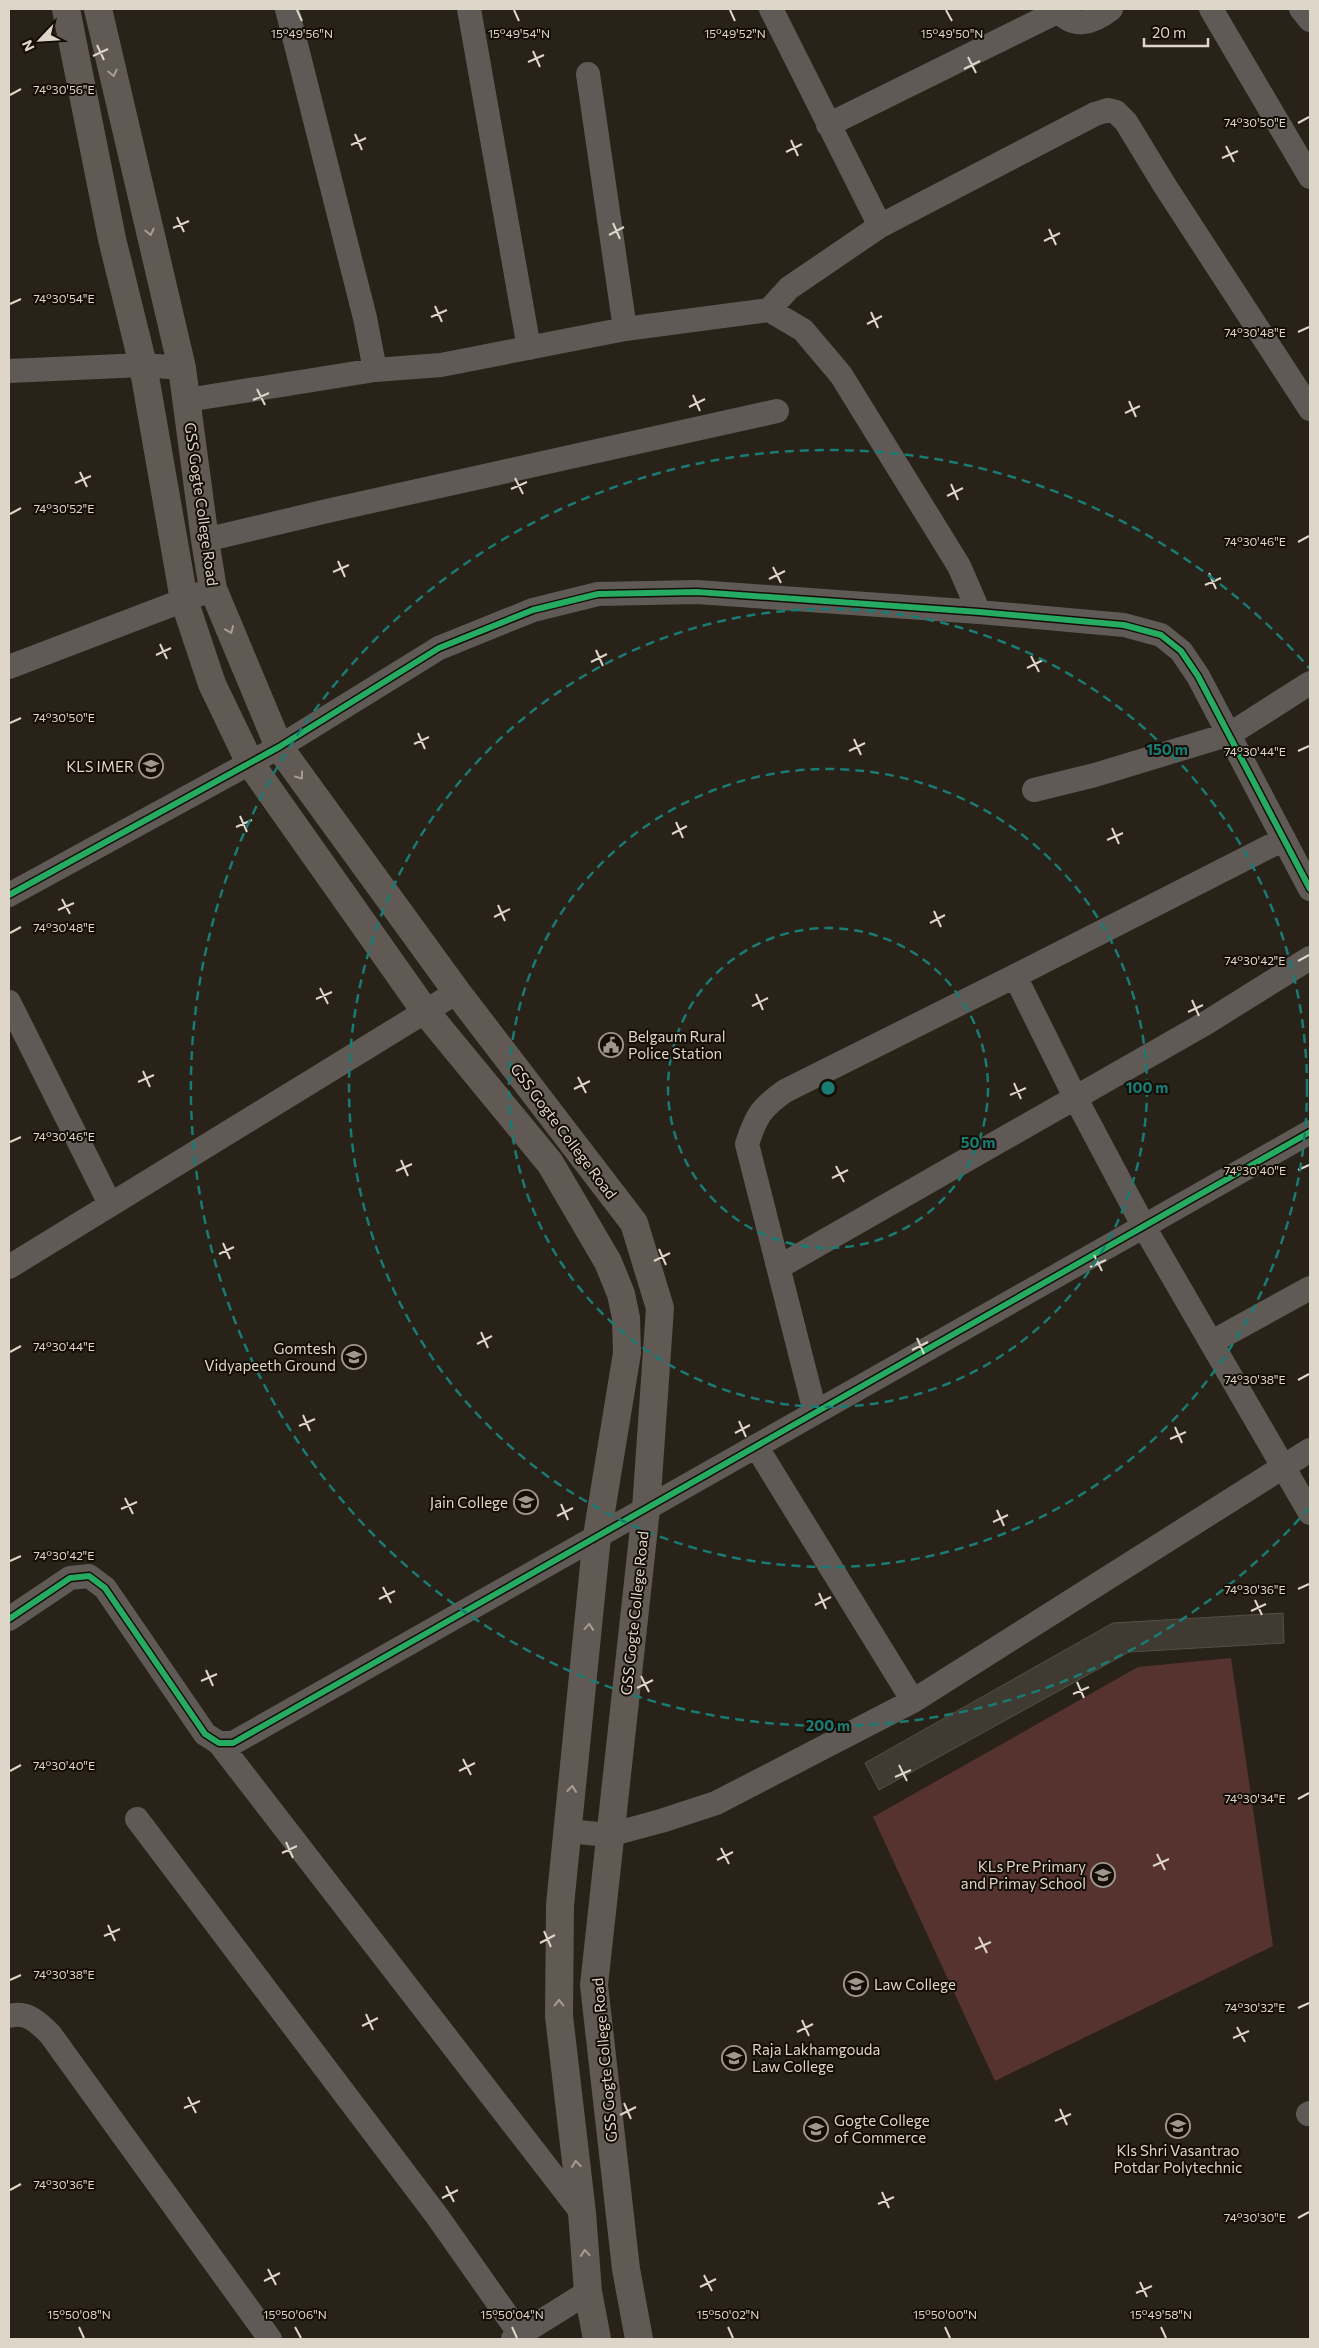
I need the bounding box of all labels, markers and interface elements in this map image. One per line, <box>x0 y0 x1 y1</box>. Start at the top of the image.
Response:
north arrow <box>15 15 65 65</box>
scale bar <box>1144 15 1208 47</box>
text: 20 m <box>1152 23 1186 41</box>
text: 15°49'56"N <box>271 26 333 40</box>
text: 15°49'54"N <box>488 26 550 40</box>
text: 15°49'52"N <box>704 26 766 40</box>
text: 15°49'50"N <box>921 26 983 40</box>
text: N <box>18 37 38 54</box>
one-way arrow <box>107 69 118 78</box>
text: 74°30'56"E <box>33 82 95 96</box>
text: 74°30'50"E <box>1224 115 1286 129</box>
one-way arrow <box>144 227 155 236</box>
text: 74°30'54"E <box>33 291 95 305</box>
text: 74°30'48"E <box>1224 325 1286 339</box>
street label: GSS Gogte College Road <box>182 421 222 587</box>
text: 74°30'52"E <box>34 501 94 515</box>
text: 74°30'46"E <box>1224 534 1286 548</box>
one-way arrow <box>224 625 234 634</box>
text: 74°30'50"E <box>33 710 95 724</box>
text: 150 m <box>1146 740 1188 758</box>
text: 74°30'44"E <box>1224 744 1286 758</box>
school or university icon: KLS IMER <box>138 753 164 779</box>
place label: KLS IMER <box>66 757 134 775</box>
one-way arrow <box>294 770 303 780</box>
text: 74°30'48"E <box>33 920 95 934</box>
text: 74°30'42"E <box>1225 953 1285 967</box>
place label: Belgaum Rural Police Station <box>628 1027 725 1062</box>
public building icon: Belgaum Rural Police Station <box>598 1032 624 1058</box>
street label: GSS Gogte College Road <box>507 1060 621 1202</box>
text: 100 m <box>1126 1078 1168 1096</box>
centre of rings <box>819 1079 837 1097</box>
text: 74°30'46"E <box>33 1129 95 1143</box>
text: 50 m <box>961 1133 995 1151</box>
text: 74°30'40"E <box>1224 1163 1286 1177</box>
text: 74°30'44"E <box>33 1339 95 1353</box>
place label: Gomtesh Vidyapeeth Ground <box>204 1339 336 1374</box>
school or university icon: Gomtesh Vidyapeeth Ground <box>341 1344 367 1370</box>
text: 74°30'38"E <box>1224 1372 1286 1386</box>
school or university icon: Jain College <box>513 1489 539 1515</box>
place label: Jain College <box>430 1493 508 1511</box>
street label: GSS Gogte College Road <box>616 1530 652 1696</box>
text: 74°30'42"E <box>34 1548 94 1562</box>
text: 74°30'36"E <box>1224 1582 1286 1596</box>
one-way arrow <box>583 1623 594 1631</box>
text: 200 m <box>806 1716 850 1734</box>
text: 74°30'40"E <box>33 1758 95 1772</box>
one-way arrow <box>566 1784 577 1792</box>
text: 74°30'34"E <box>1224 1791 1286 1805</box>
place label: KLs Pre Primary and Primay School <box>961 1857 1086 1892</box>
school or university icon: KLs Pre Primary and Primay School <box>1090 1862 1116 1888</box>
text: 74°30'38"E <box>33 1967 95 1981</box>
school or university icon: Law College <box>843 1971 869 1997</box>
place label: Law College <box>874 1975 956 1993</box>
street label: GSS Gogte College Road <box>588 1977 620 2143</box>
one-way arrow <box>554 1999 564 2006</box>
text: 74°30'32"E <box>1225 2000 1285 2014</box>
place label: Raja Lakhamgouda Law College <box>752 2040 880 2075</box>
school or university icon: Raja Lakhamgouda Law College <box>721 2045 747 2071</box>
place label: Gogte College of Commerce <box>834 2111 930 2146</box>
school or university icon: Kls Shri Vasantrao Potdar Polytechnic <box>1165 2113 1191 2139</box>
school or university icon: Gogte College of Commerce <box>803 2116 829 2142</box>
place label: Kls Shri Vasantrao Potdar Polytechnic <box>1114 2141 1242 2176</box>
one-way arrow <box>571 2160 582 2168</box>
text: 74°30'36"E <box>33 2177 95 2191</box>
text: 74°30'30"E <box>1224 2210 1286 2224</box>
one-way arrow <box>580 2248 591 2256</box>
text: 15°50'08"N <box>47 2307 111 2321</box>
text: 15°50'06"N <box>263 2307 327 2321</box>
text: 15°50'04"N <box>480 2307 544 2321</box>
text: 15°50'02"N <box>697 2307 759 2321</box>
text: 15°50'00"N <box>913 2307 977 2321</box>
text: 15°49'58"N <box>1130 2307 1192 2321</box>

